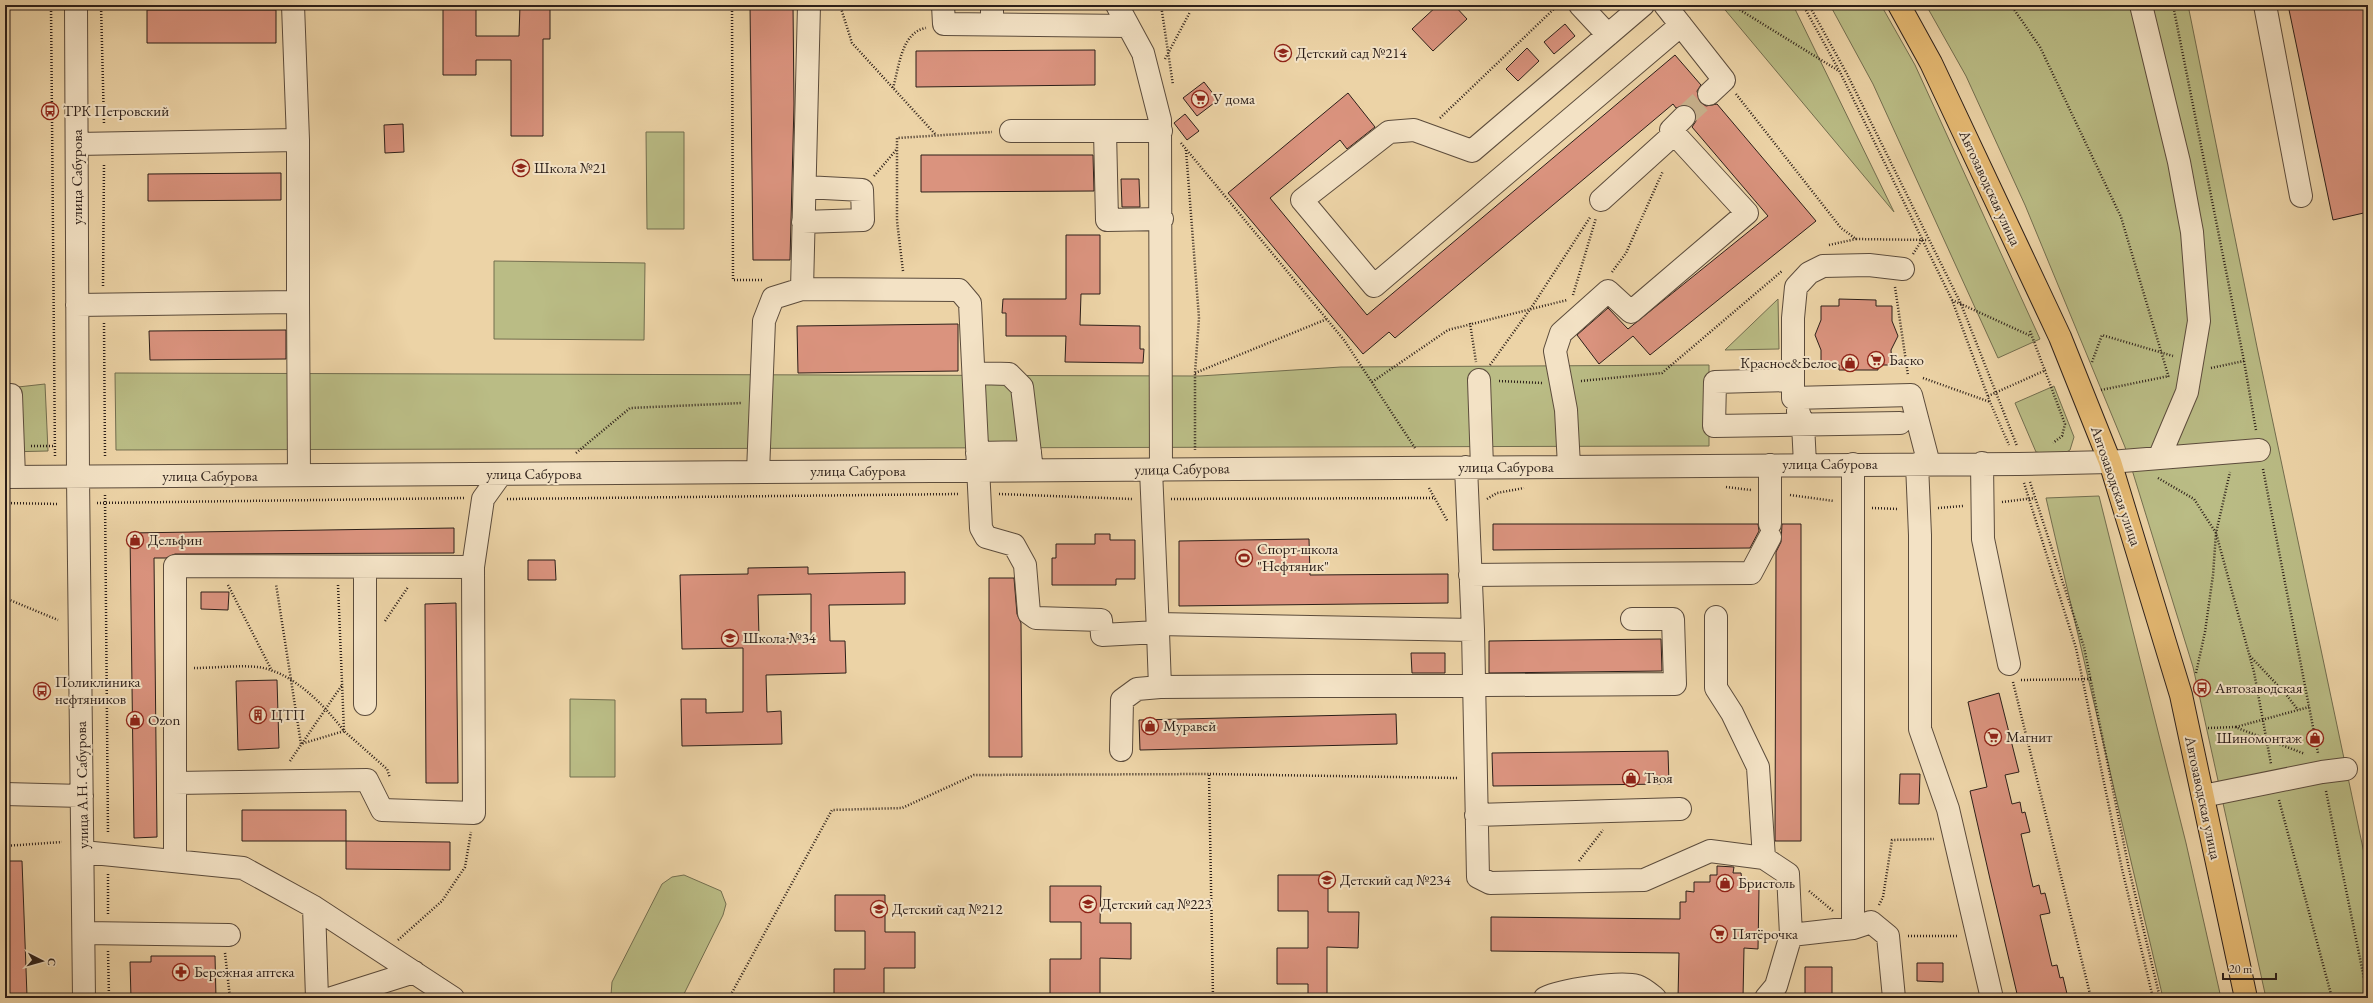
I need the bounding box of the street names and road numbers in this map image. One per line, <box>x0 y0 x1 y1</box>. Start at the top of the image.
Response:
street label: Автозаводская улица <box>1955 126 2026 249</box>
street label: улица Сабурова <box>67 129 86 225</box>
street label: Автозаводская улица <box>2087 422 2146 548</box>
street label: улица Сабурова <box>1782 454 1878 473</box>
street label: улица Сабурова <box>1458 457 1554 476</box>
street label: улица Сабурова <box>1134 458 1230 479</box>
street label: улица Сабурова <box>810 461 906 480</box>
street label: улица Сабурова <box>486 464 582 483</box>
street label: улица Сабурова <box>162 466 258 485</box>
street label: улица А.Н. Сабурова <box>71 721 92 849</box>
street label: Автозаводская улица <box>2181 734 2226 861</box>

